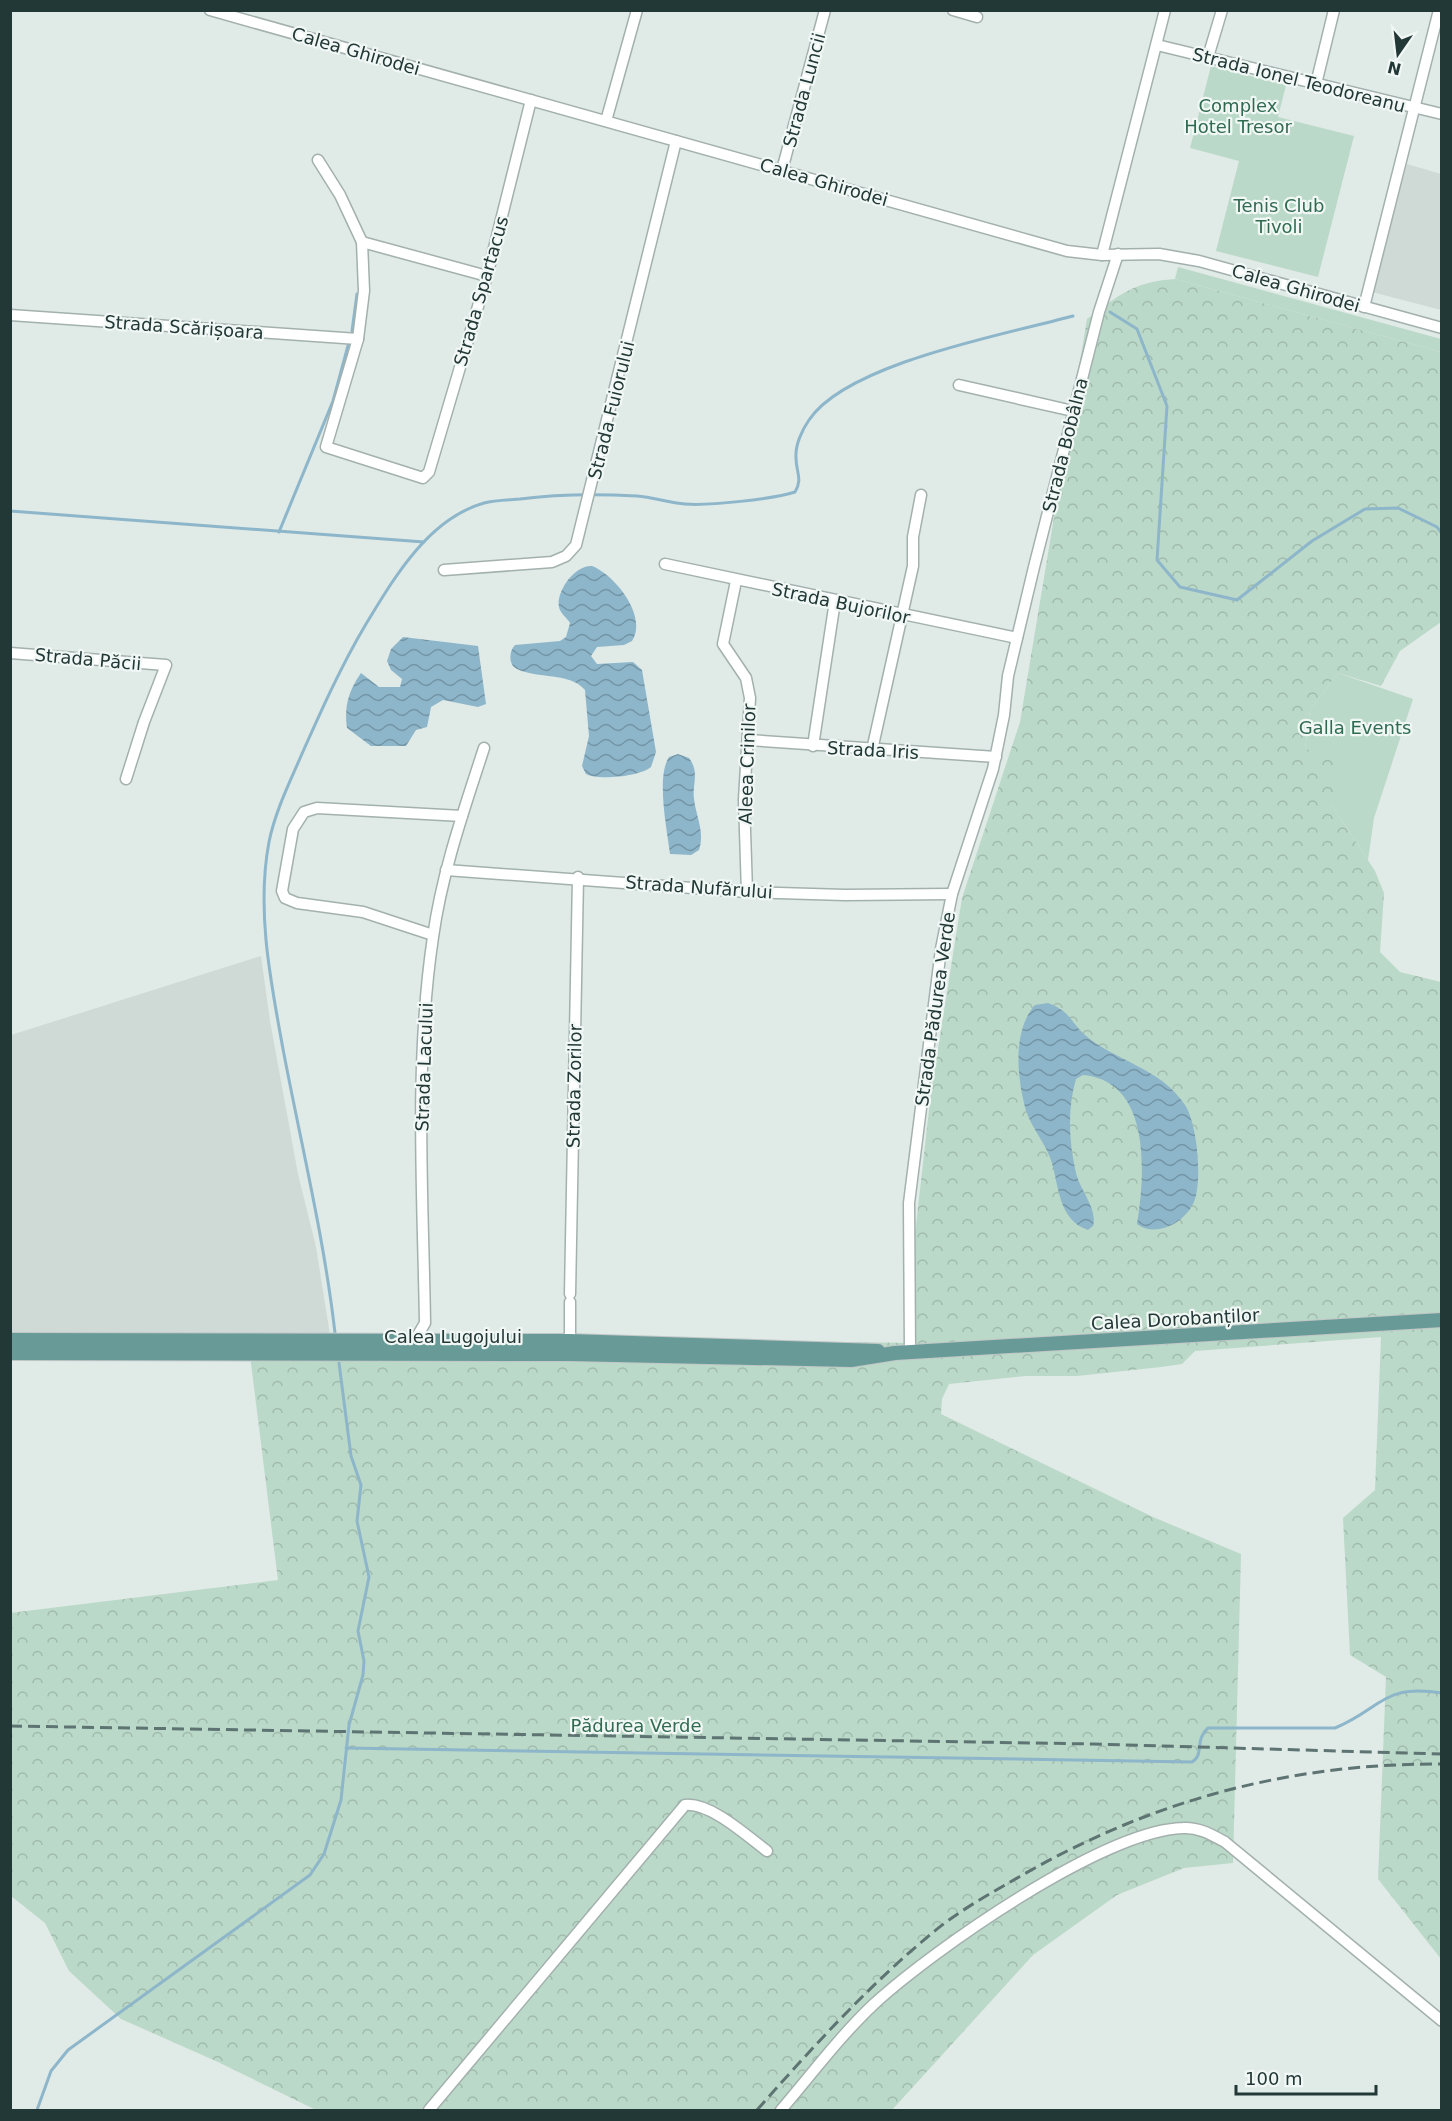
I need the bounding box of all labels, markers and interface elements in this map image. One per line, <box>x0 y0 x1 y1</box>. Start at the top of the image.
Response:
street label: Calea Ghirodei <box>290 23 422 79</box>
north arrow <box>1368 24 1428 84</box>
street label: Strada Luncii <box>779 31 829 149</box>
street label: Strada Ionel Teodoreanu <box>1190 43 1408 117</box>
text: N <box>1386 57 1403 79</box>
park label: Complex Hotel Tresor <box>1184 95 1292 137</box>
street label: Calea Ghirodei <box>758 154 890 210</box>
park label: Tenis Club Tivoli <box>1233 195 1324 237</box>
street label: Strada Spartacus <box>450 214 512 368</box>
street label: Calea Ghirodei <box>1230 260 1362 316</box>
street label: Strada Scărișoara <box>104 311 264 343</box>
street label: Strada Fuiorului <box>584 339 638 481</box>
street label: Strada Bobâlna <box>1038 375 1092 515</box>
street label: Strada Bujorilor <box>770 578 913 628</box>
street label: Strada Păcii <box>34 644 142 674</box>
street label: Aleea Crinilor <box>734 703 760 825</box>
park label: Galla Events <box>1299 717 1411 738</box>
street label: Strada Iris <box>826 737 920 763</box>
street label: Strada Nufărului <box>625 871 773 903</box>
street label: Strada Pădurea Verde <box>911 910 959 1108</box>
street label: Strada Lacului <box>411 1002 437 1132</box>
street label: Strada Zorilor <box>562 1023 586 1148</box>
street label: Calea Dorobanților <box>1090 1304 1260 1334</box>
street label: Calea Lugojului <box>384 1326 522 1347</box>
park label: Pădurea Verde <box>570 1715 702 1736</box>
scale bar <box>1236 2058 1376 2096</box>
text: 100 m <box>1245 2068 1303 2089</box>

